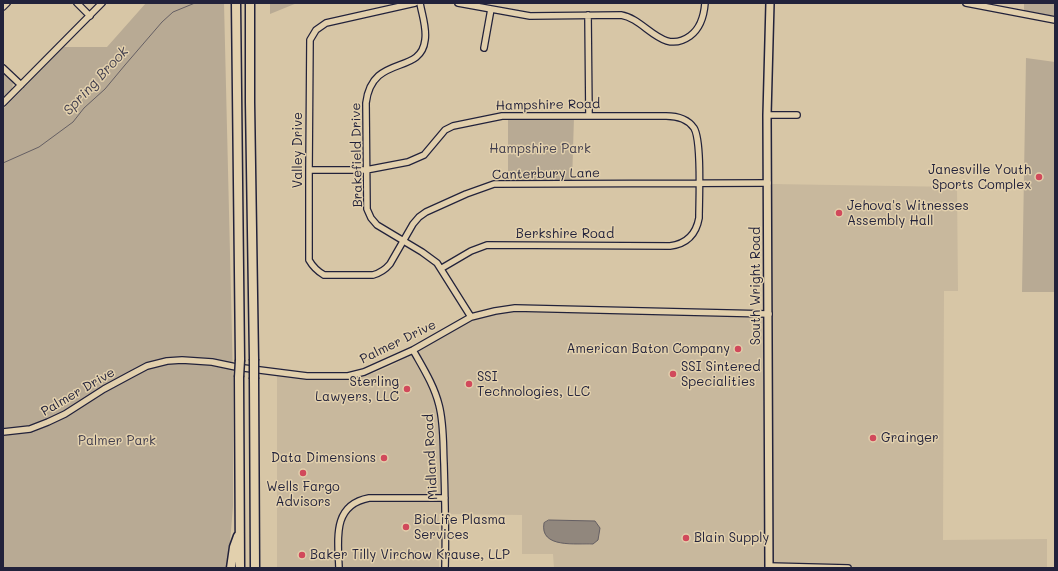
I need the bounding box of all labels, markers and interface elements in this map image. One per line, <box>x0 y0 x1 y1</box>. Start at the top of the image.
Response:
water label: Spring Brook <box>60 43 132 119</box>
street label: Hampshire Road <box>496 96 600 114</box>
street label: Brakefield Drive <box>348 102 366 208</box>
street label: Valley Drive <box>290 112 306 188</box>
park label: Hampshire Park <box>489 141 591 157</box>
place label: Janesville Youth Sports Complex <box>928 162 1031 193</box>
street label: Canterbury Lane <box>492 165 600 183</box>
marker: Janesville Youth Sports Complex <box>1034 172 1044 182</box>
place label: Jehova's Witnesses Assembly Hall <box>847 198 969 229</box>
marker: Jehova's Witnesses Assembly Hall <box>834 208 844 218</box>
street label: Berkshire Road <box>516 226 614 242</box>
street label: South Wright Road <box>748 227 764 345</box>
street label: Palmer Drive <box>357 317 439 367</box>
place label: American Baton Company <box>567 341 730 357</box>
marker: American Baton Company <box>733 344 743 354</box>
place label: SSI Sintered Specialities <box>681 359 761 390</box>
street label: Palmer Drive <box>38 365 118 419</box>
place label: SSI Technologies, LLC <box>477 369 590 400</box>
marker: SSI Sintered Specialities <box>668 369 678 379</box>
place label: Sterling Lawyers, LLC <box>315 374 399 405</box>
marker: SSI Technologies, LLC <box>464 379 474 389</box>
marker: Sterling Lawyers, LLC <box>402 384 412 394</box>
street label: Midland Road <box>421 414 441 500</box>
place label: Grainger <box>881 430 939 446</box>
park label: Palmer Park <box>78 433 156 449</box>
marker: Grainger <box>868 433 878 443</box>
place label: Data Dimensions <box>271 450 376 466</box>
marker: Data Dimensions <box>379 453 389 463</box>
marker: Wells Fargo Advisors <box>298 468 308 478</box>
place label: Wells Fargo Advisors <box>266 479 340 510</box>
place label: BioLife Plasma Services <box>414 512 506 543</box>
marker: BioLife Plasma Services <box>401 522 411 532</box>
place label: Blain Supply <box>694 530 769 546</box>
marker: Blain Supply <box>681 533 691 543</box>
place label: Baker Tilly Virchow Krause, LLP <box>310 547 510 563</box>
marker: Baker Tilly Virchow Krause, LLP <box>297 550 307 560</box>

